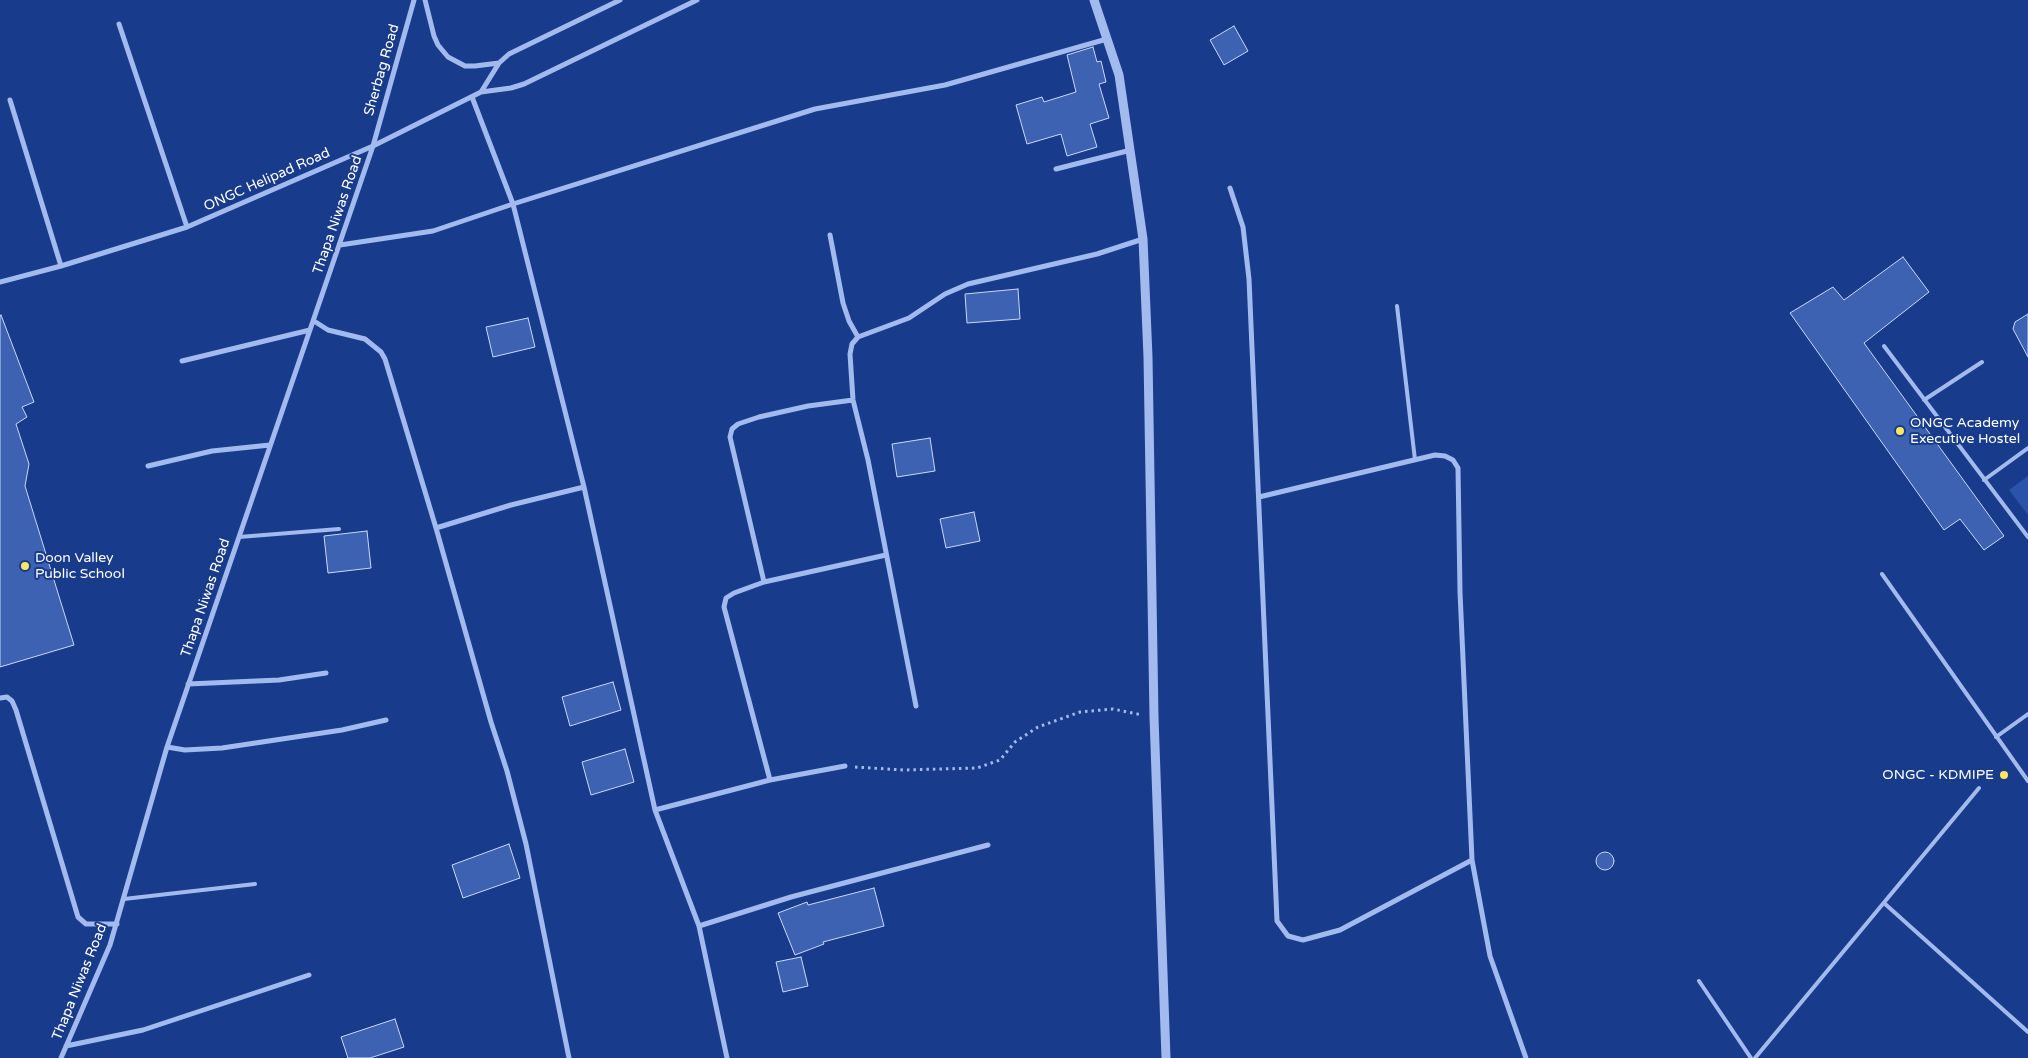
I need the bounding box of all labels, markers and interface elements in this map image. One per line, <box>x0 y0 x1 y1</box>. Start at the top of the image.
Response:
street label: Sherbag Road <box>361 22 403 118</box>
street label: ONGC Helipad Road <box>201 145 333 215</box>
street label: Thapa Niwas Road <box>310 154 366 276</box>
place label: ONGC Academy Executive Hostel <box>1910 415 2020 448</box>
marker: ONGC Academy Executive Hostel <box>1894 425 1906 437</box>
street label: Thapa Niwas Road <box>178 537 234 659</box>
place label: Doon Valley Public School <box>35 550 125 582</box>
marker: Doon Valley Public School <box>19 560 31 572</box>
place label: ONGC - KDMIPE <box>1882 767 1994 783</box>
marker: ONGC - KDMIPE <box>1998 769 2010 781</box>
street label: Thapa Niwas Road <box>49 921 111 1043</box>

